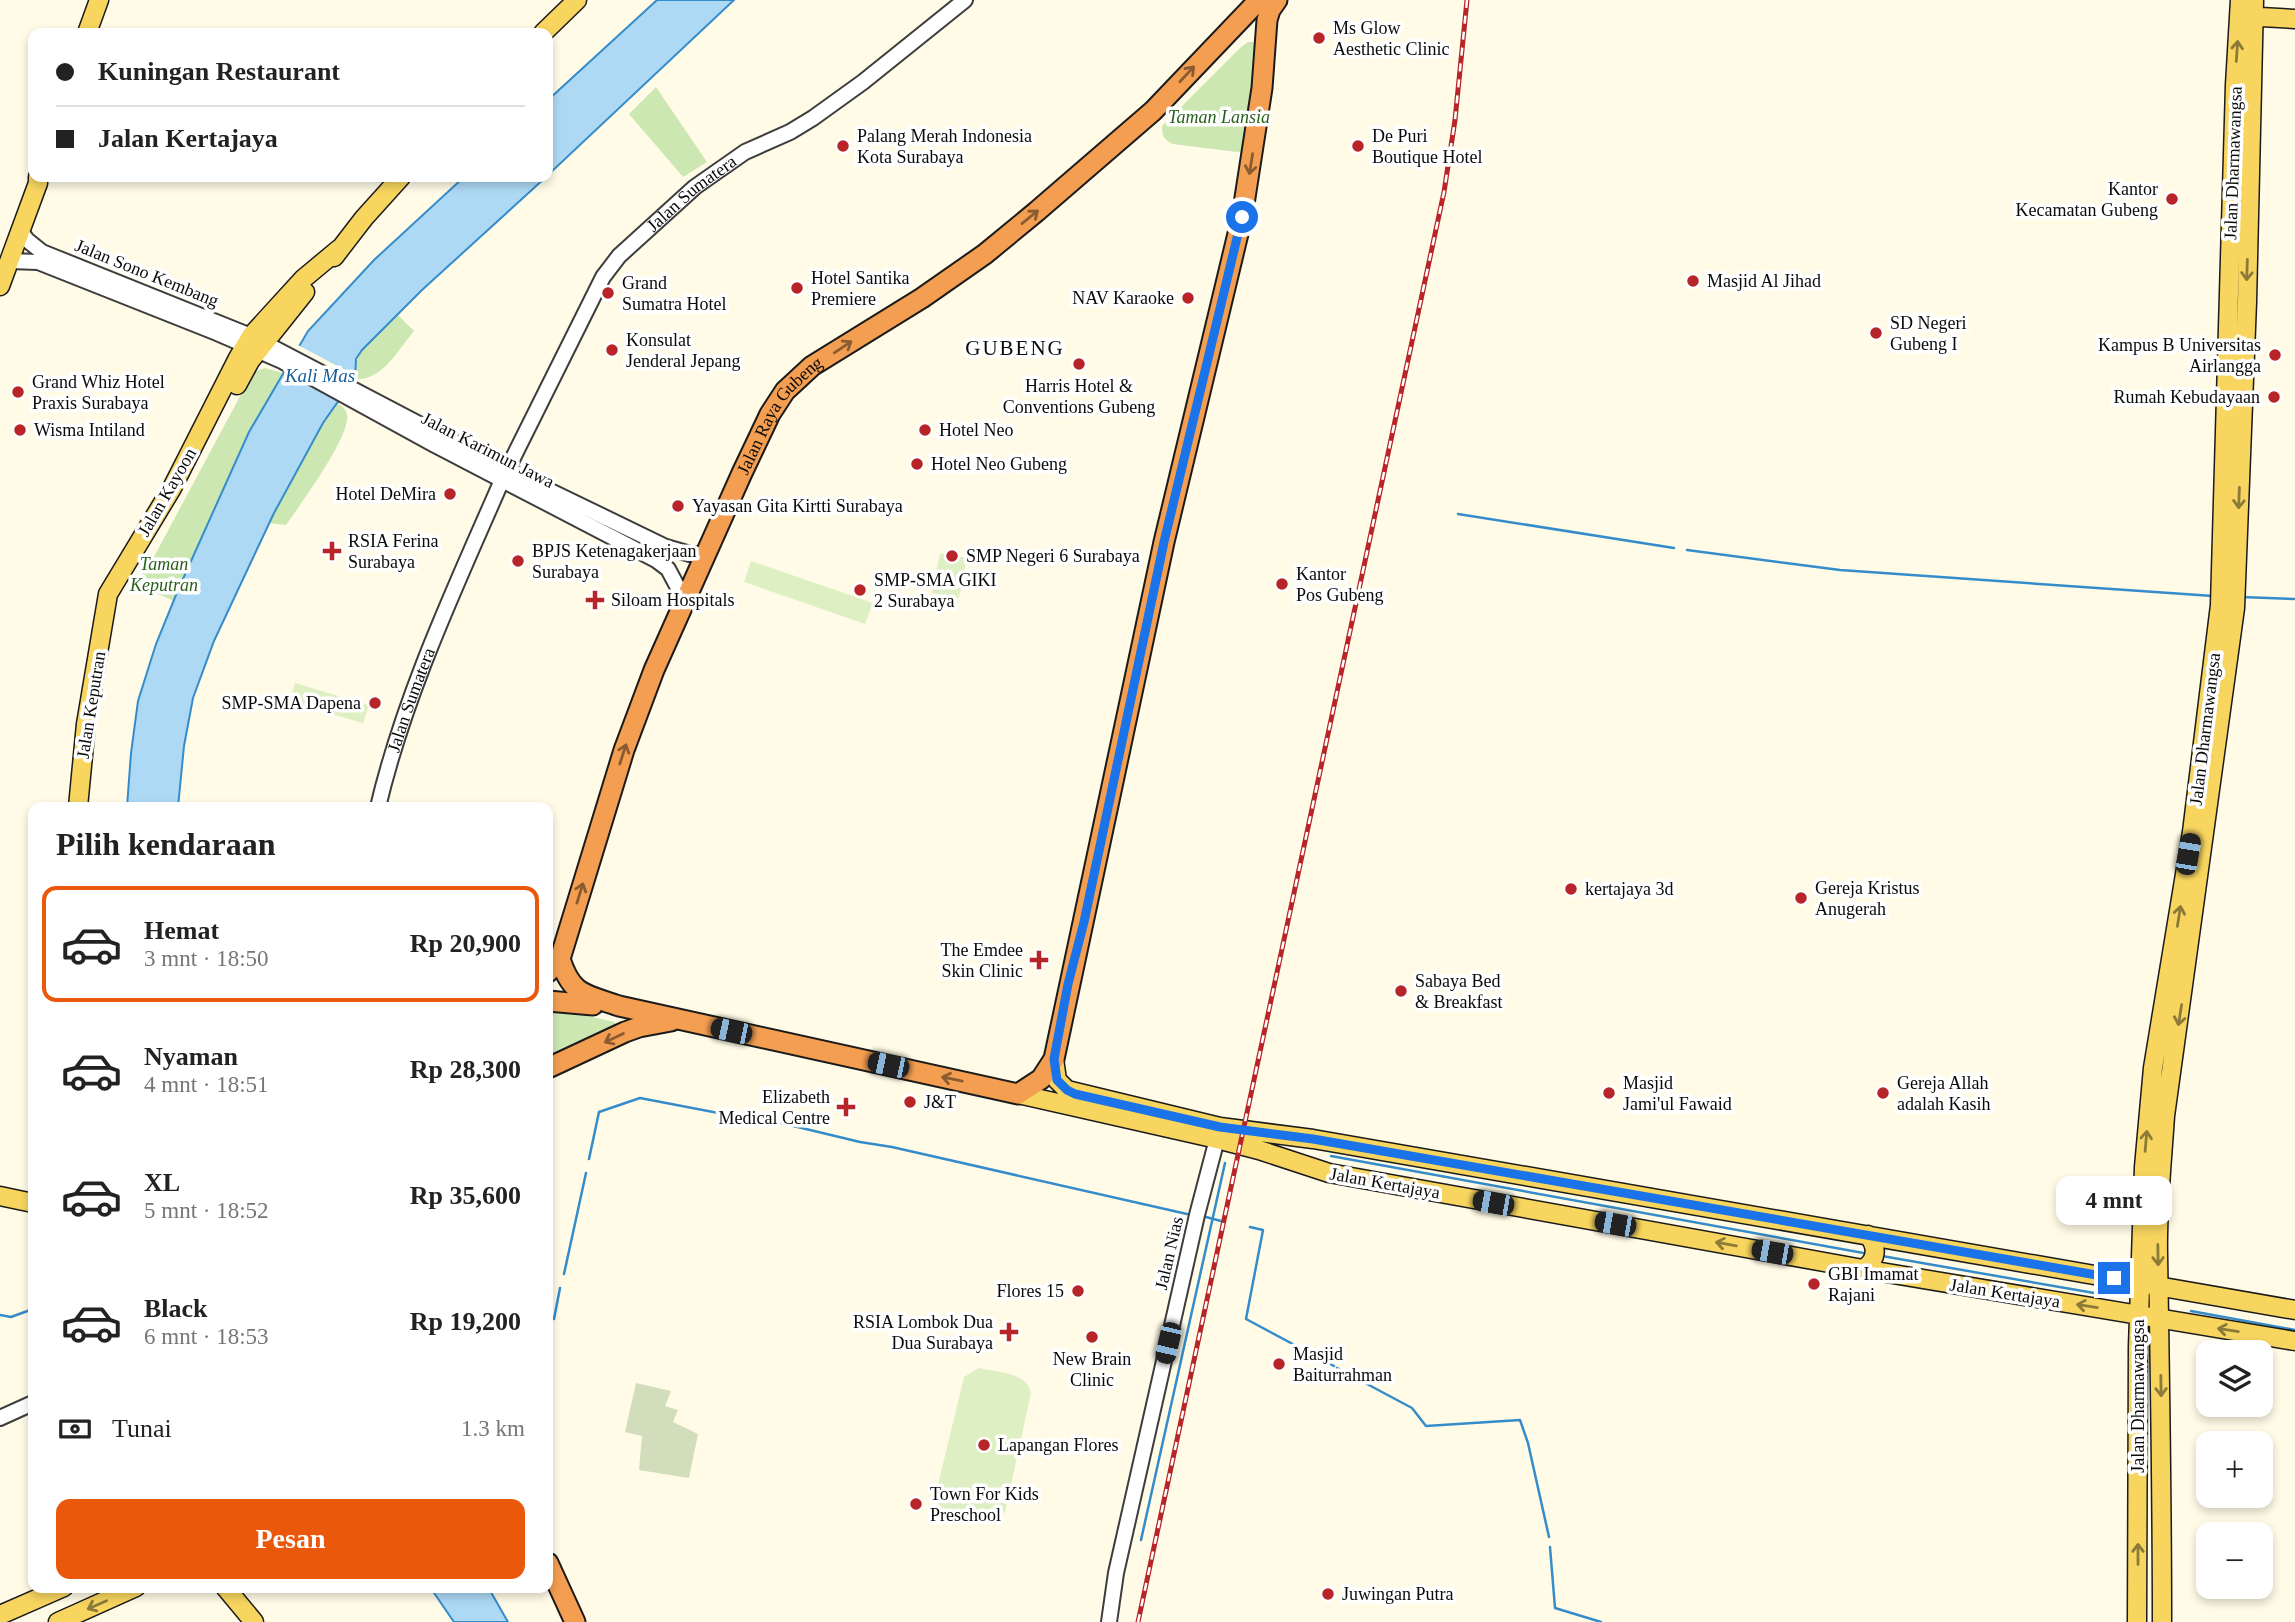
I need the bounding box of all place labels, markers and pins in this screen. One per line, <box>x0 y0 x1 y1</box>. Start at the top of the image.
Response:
place label: Ms Glow Aesthetic Clinic <box>1333 18 1449 59</box>
marker: Ms Glow Aesthetic Clinic <box>1311 30 1327 46</box>
place label: Palang Merah Indonesia Kota Surabaya <box>857 126 1032 167</box>
place label: De Puri Boutique Hotel <box>1372 126 1483 167</box>
marker: Palang Merah Indonesia Kota Surabaya <box>835 138 851 154</box>
marker: De Puri Boutique Hotel <box>1350 138 1366 154</box>
place label: Kantor Kecamatan Gubeng <box>2016 179 2158 220</box>
marker: Kantor Kecamatan Gubeng <box>2164 191 2180 207</box>
place label: Hotel Santika Premiere <box>811 268 909 309</box>
place label: Masjid Al Jihad <box>1707 271 1821 291</box>
place label: Grand Sumatra Hotel <box>622 273 726 314</box>
marker: Masjid Al Jihad <box>1685 273 1701 289</box>
marker: Hotel Santika Premiere <box>789 280 805 296</box>
marker: Grand Sumatra Hotel <box>600 285 616 301</box>
place label: NAV Karaoke <box>1072 288 1174 308</box>
marker: NAV Karaoke <box>1180 290 1196 306</box>
place label: SD Negeri Gubeng I <box>1890 313 1966 354</box>
marker: SD Negeri Gubeng I <box>1868 325 1884 341</box>
place label: Konsulat Jenderal Jepang <box>626 330 740 371</box>
place label: Kampus B Universitas Airlangga <box>2098 335 2261 376</box>
marker: Konsulat Jenderal Jepang <box>604 342 620 358</box>
marker: Kampus B Universitas Airlangga <box>2267 347 2283 363</box>
marker: Harris Hotel & Conventions Gubeng <box>1071 356 1087 372</box>
place label: Grand Whiz Hotel Praxis Surabaya <box>32 372 165 413</box>
place label: Harris Hotel & Conventions Gubeng <box>1003 376 1155 417</box>
marker: Grand Whiz Hotel Praxis Surabaya <box>10 384 26 400</box>
place label: Rumah Kebudayaan <box>2114 387 2260 407</box>
marker: Rumah Kebudayaan <box>2266 389 2282 405</box>
place label: Wisma Intiland <box>34 420 145 440</box>
place label: Hotel Neo <box>939 420 1013 440</box>
marker: Wisma Intiland <box>12 422 28 438</box>
marker: Hotel Neo <box>917 422 933 438</box>
place label: Hotel Neo Gubeng <box>931 454 1067 474</box>
marker: Hotel Neo Gubeng <box>909 456 925 472</box>
place label: Hotel DeMira <box>336 484 436 504</box>
marker: Hotel DeMira <box>442 486 458 502</box>
place label: Yayasan Gita Kirtti Surabaya <box>692 496 903 516</box>
marker: Yayasan Gita Kirtti Surabaya <box>670 498 686 514</box>
place label: RSIA Ferina Surabaya <box>348 531 439 572</box>
marker: RSIA Ferina Surabaya <box>322 541 342 561</box>
place label: BPJS Ketenagakerjaan Surabaya <box>532 541 696 582</box>
place label: SMP Negeri 6 Surabaya <box>966 546 1140 566</box>
marker: SMP Negeri 6 Surabaya <box>944 548 960 564</box>
marker: BPJS Ketenagakerjaan Surabaya <box>510 553 526 569</box>
place label: Kantor Pos Gubeng <box>1296 564 1384 605</box>
place label: SMP-SMA GIKI 2 Surabaya <box>874 570 997 611</box>
marker: Kantor Pos Gubeng <box>1274 576 1290 592</box>
marker: SMP-SMA GIKI 2 Surabaya <box>852 582 868 598</box>
marker: Siloam Hospitals <box>585 590 605 610</box>
place label: Siloam Hospitals <box>611 590 735 610</box>
place label: SMP-SMA Dapena <box>221 693 361 713</box>
marker: SMP-SMA Dapena <box>367 695 383 711</box>
place label: Gereja Kristus Anugerah <box>1815 878 1919 919</box>
place label: kertajaya 3d <box>1585 879 1673 899</box>
marker: kertajaya 3d <box>1563 881 1579 897</box>
marker: Gereja Kristus Anugerah <box>1793 890 1809 906</box>
place label: The Emdee Skin Clinic <box>941 940 1023 981</box>
marker: The Emdee Skin Clinic <box>1029 950 1049 970</box>
place label: Sabaya Bed & Breakfast <box>1415 971 1502 1012</box>
marker: Sabaya Bed & Breakfast <box>1393 983 1409 999</box>
place label: Masjid Jami'ul Fawaid <box>1623 1073 1732 1114</box>
place label: Gereja Allah adalah Kasih <box>1897 1073 1990 1114</box>
marker: Masjid Jami'ul Fawaid <box>1601 1085 1617 1101</box>
marker: Gereja Allah adalah Kasih <box>1875 1085 1891 1101</box>
place label: Elizabeth Medical Centre <box>719 1087 830 1128</box>
place label: J&T <box>924 1092 956 1112</box>
marker: J&T <box>902 1094 918 1110</box>
marker: Elizabeth Medical Centre <box>836 1097 856 1117</box>
place label: GBI Imamat Rajani <box>1828 1264 1918 1305</box>
marker: GBI Imamat Rajani <box>1806 1276 1822 1292</box>
place label: Flores 15 <box>997 1281 1064 1301</box>
marker: Flores 15 <box>1070 1283 1086 1299</box>
place label: RSIA Lombok Dua Dua Surabaya <box>853 1312 993 1353</box>
marker: RSIA Lombok Dua Dua Surabaya <box>999 1322 1019 1342</box>
marker: New Brain Clinic <box>1084 1329 1100 1345</box>
place label: Masjid Baiturrahman <box>1293 1344 1392 1385</box>
place label: New Brain Clinic <box>1053 1349 1131 1390</box>
marker: Masjid Baiturrahman <box>1271 1356 1287 1372</box>
place label: Lapangan Flores <box>998 1435 1118 1455</box>
marker: Lapangan Flores <box>976 1437 992 1453</box>
place label: Town For Kids Preschool <box>930 1484 1039 1525</box>
marker: Town For Kids Preschool <box>908 1496 924 1512</box>
place label: Juwingan Putra <box>1342 1584 1454 1604</box>
marker: Juwingan Putra <box>1320 1586 1336 1602</box>

